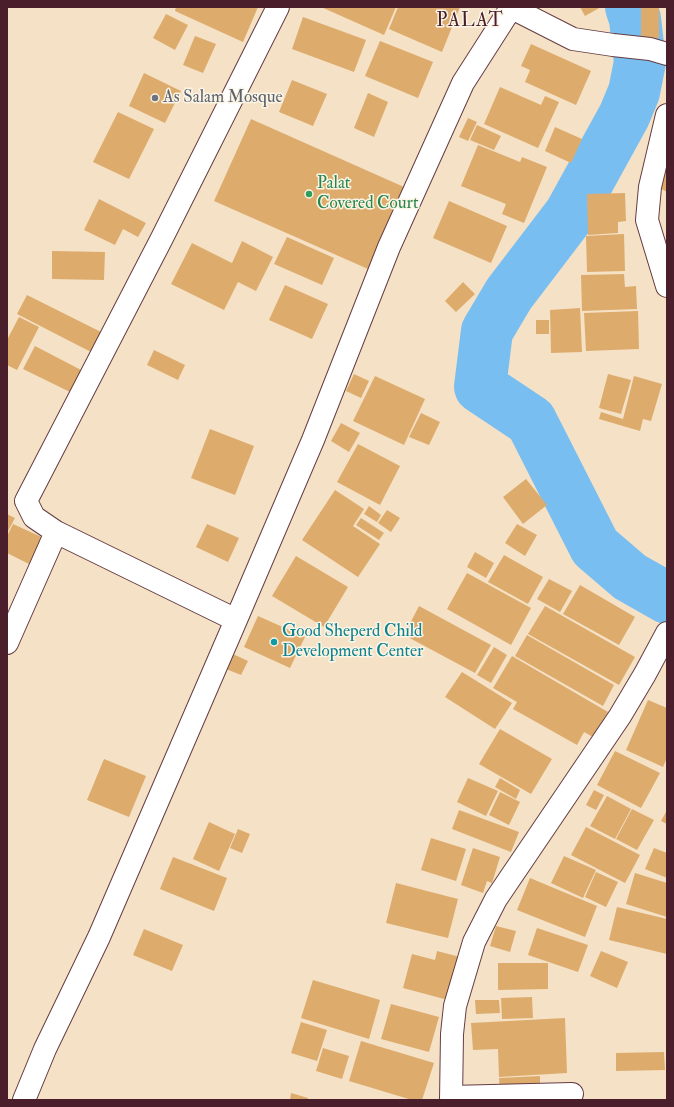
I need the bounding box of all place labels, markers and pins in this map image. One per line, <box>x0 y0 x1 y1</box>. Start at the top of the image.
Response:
place label: As Salam Mosque <box>163 88 283 108</box>
marker: As Salam Mosque <box>150 93 160 103</box>
place label: Palat Covered Court <box>317 174 418 214</box>
marker: Palat Covered Court <box>304 189 314 199</box>
place label: Good Sheperd Child Development Center <box>282 622 423 662</box>
marker: Good Sheperd Child Development Center <box>269 637 279 647</box>

